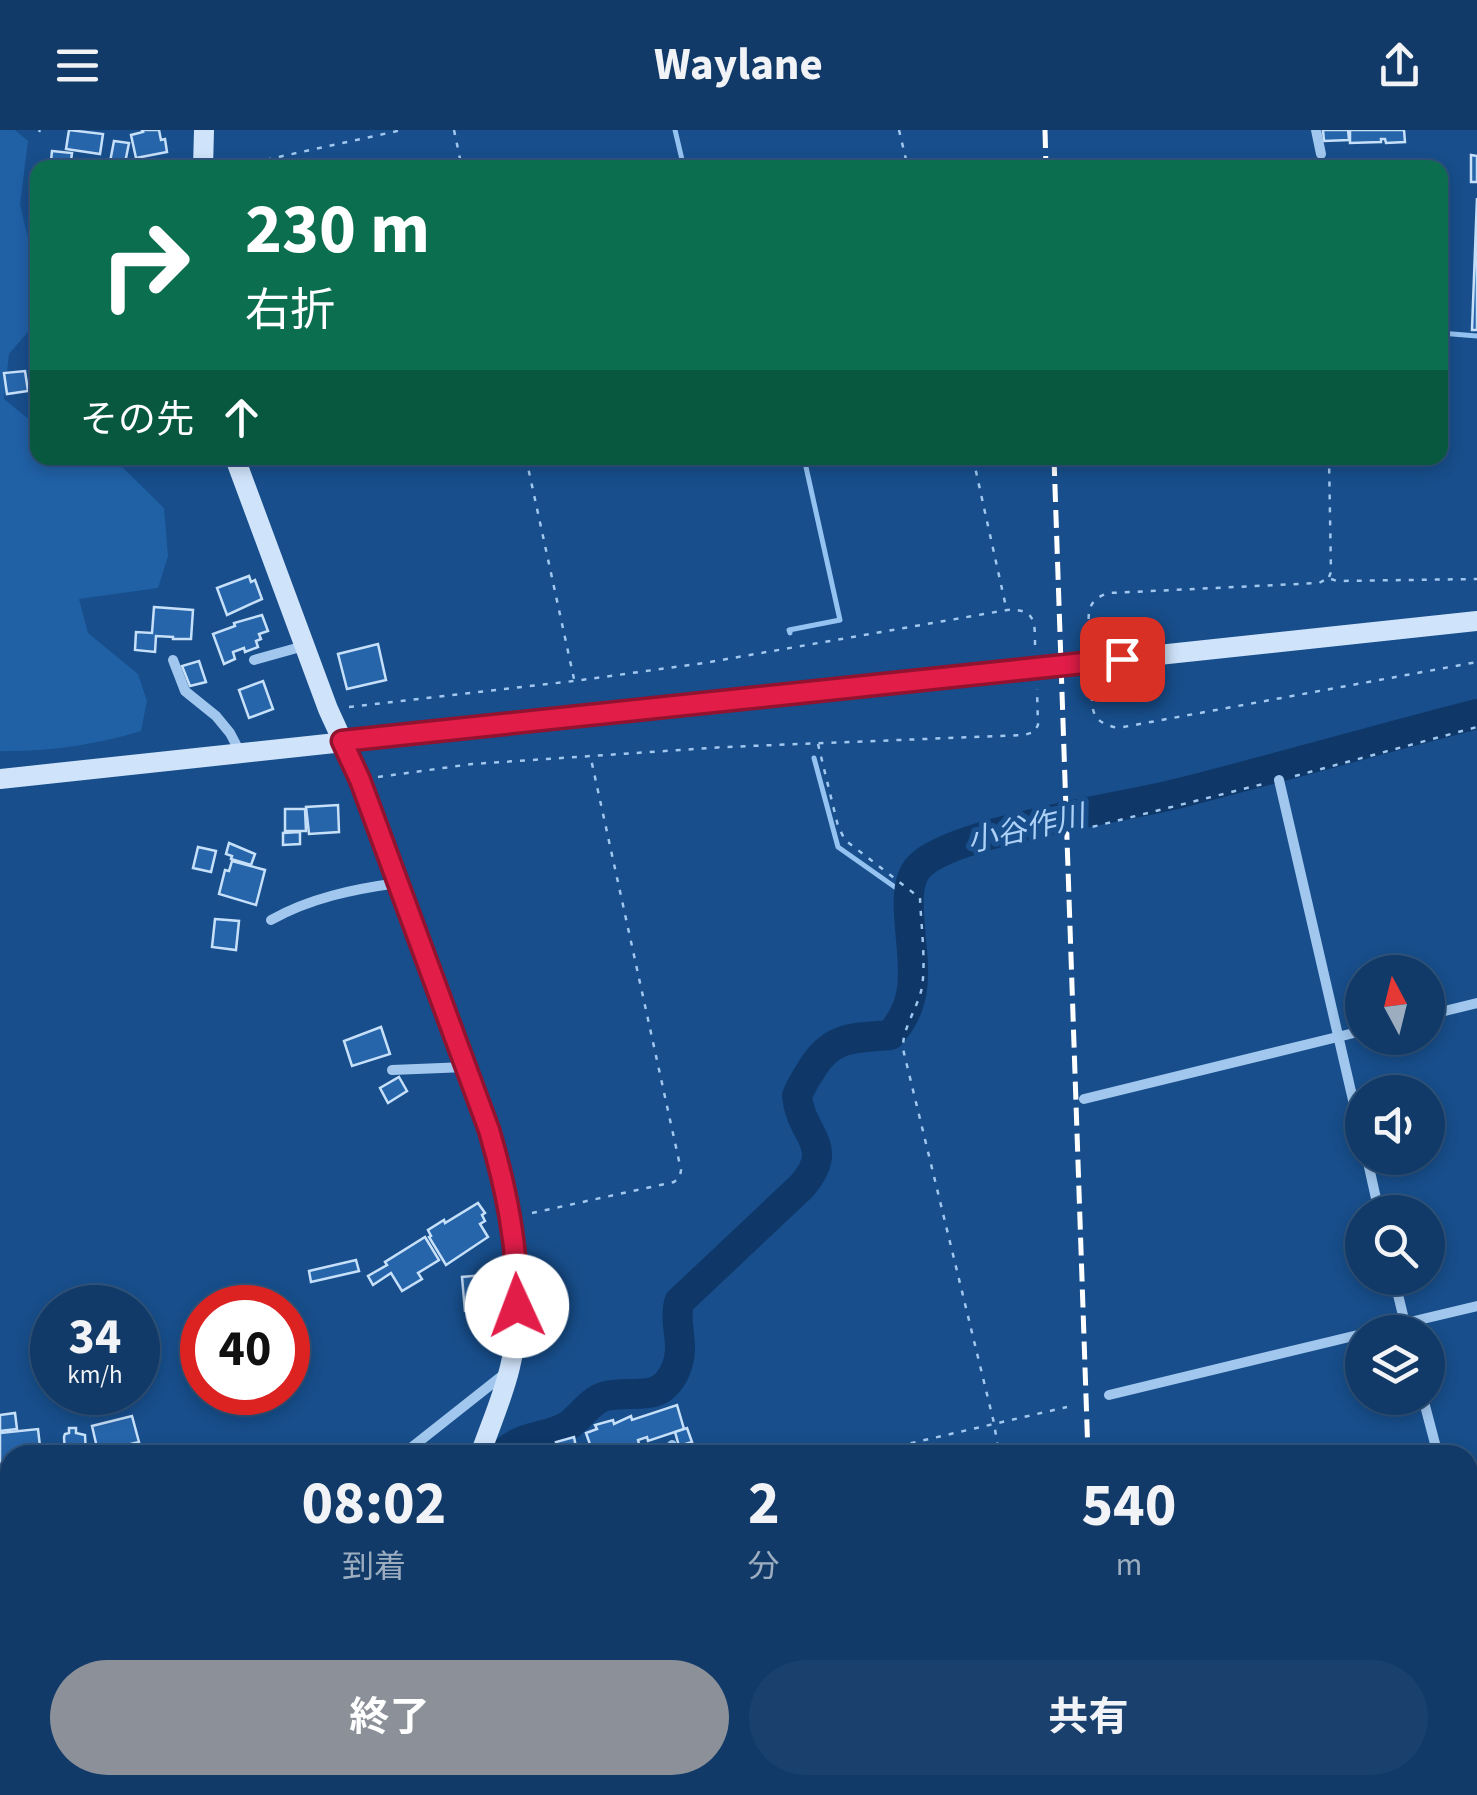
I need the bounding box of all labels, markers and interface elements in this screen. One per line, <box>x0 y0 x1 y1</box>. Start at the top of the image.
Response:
text: Waylane <box>654 33 823 97</box>
icon: menu <box>50 38 105 93</box>
icon: share <box>1372 38 1427 93</box>
text: 230 m <box>245 180 430 280</box>
icon: right <box>80 200 210 330</box>
text: 右折 <box>245 279 335 343</box>
icon: ahead <box>214 390 269 445</box>
text: その先 <box>80 393 194 447</box>
pin <box>1080 617 1165 702</box>
icon: arrive <box>1095 632 1150 687</box>
water label: 小谷作川 <box>963 794 1092 863</box>
north arrow <box>1345 955 1445 1055</box>
map controls <box>1345 955 1445 1415</box>
button: sound <box>1345 1075 1445 1175</box>
button: search <box>1345 1195 1445 1295</box>
position arrow <box>465 1254 569 1358</box>
speed limit sign: 40 <box>180 1285 310 1415</box>
text: 34 <box>69 1302 121 1373</box>
button: layers <box>1345 1315 1445 1415</box>
text: km/h <box>67 1357 123 1393</box>
text: 08:02 <box>302 1462 446 1547</box>
text: 2 <box>748 1462 780 1547</box>
text: 540 <box>1081 1464 1176 1549</box>
text: m <box>1116 1542 1142 1588</box>
text: 到着 <box>342 1544 406 1590</box>
text: 分 <box>748 1544 780 1590</box>
button: 終了 <box>50 1660 729 1775</box>
button: 共有 <box>749 1660 1428 1775</box>

